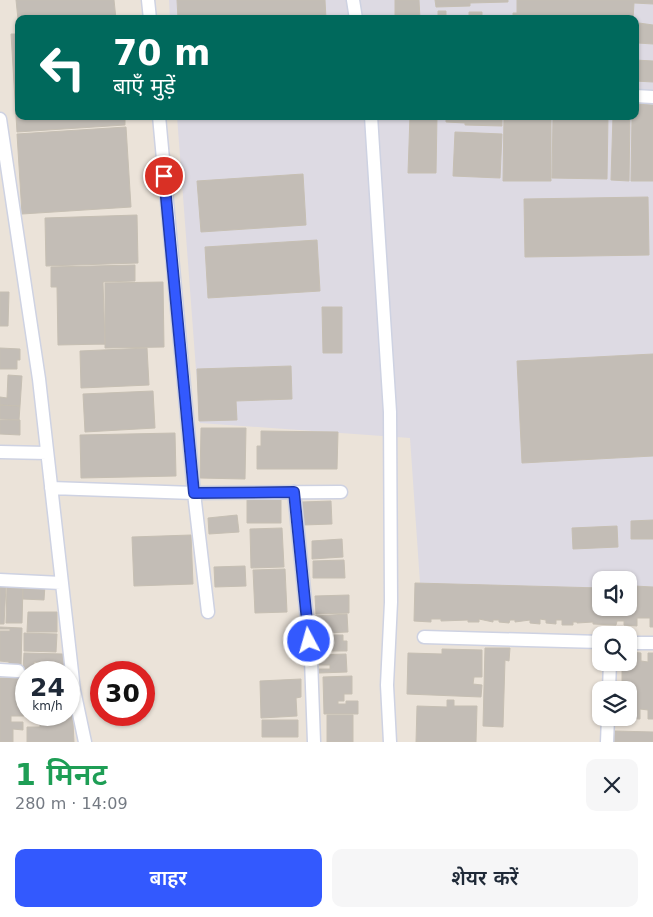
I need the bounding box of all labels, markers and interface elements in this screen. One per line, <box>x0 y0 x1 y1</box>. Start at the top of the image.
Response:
text: 70 m <box>113 33 210 73</box>
icon: left <box>30 35 95 100</box>
text: बाएँ मुड़ें <box>113 74 175 99</box>
pin <box>143 155 185 197</box>
icon: arrive <box>150 162 178 190</box>
map controls <box>592 571 637 726</box>
button: sound <box>592 571 637 616</box>
position arrow <box>282 614 334 666</box>
button: search <box>592 626 637 671</box>
speed limit sign: 30 <box>90 661 155 726</box>
text: 24 <box>30 673 65 702</box>
button: layers <box>592 681 637 726</box>
text: km/h <box>32 699 63 713</box>
text: 1 मिनट <box>15 757 107 792</box>
button: close <box>586 759 638 811</box>
text: 280 m · 14:09 <box>15 794 128 813</box>
button: बाहर <box>15 849 322 907</box>
button: शेयर करें <box>332 849 638 907</box>

